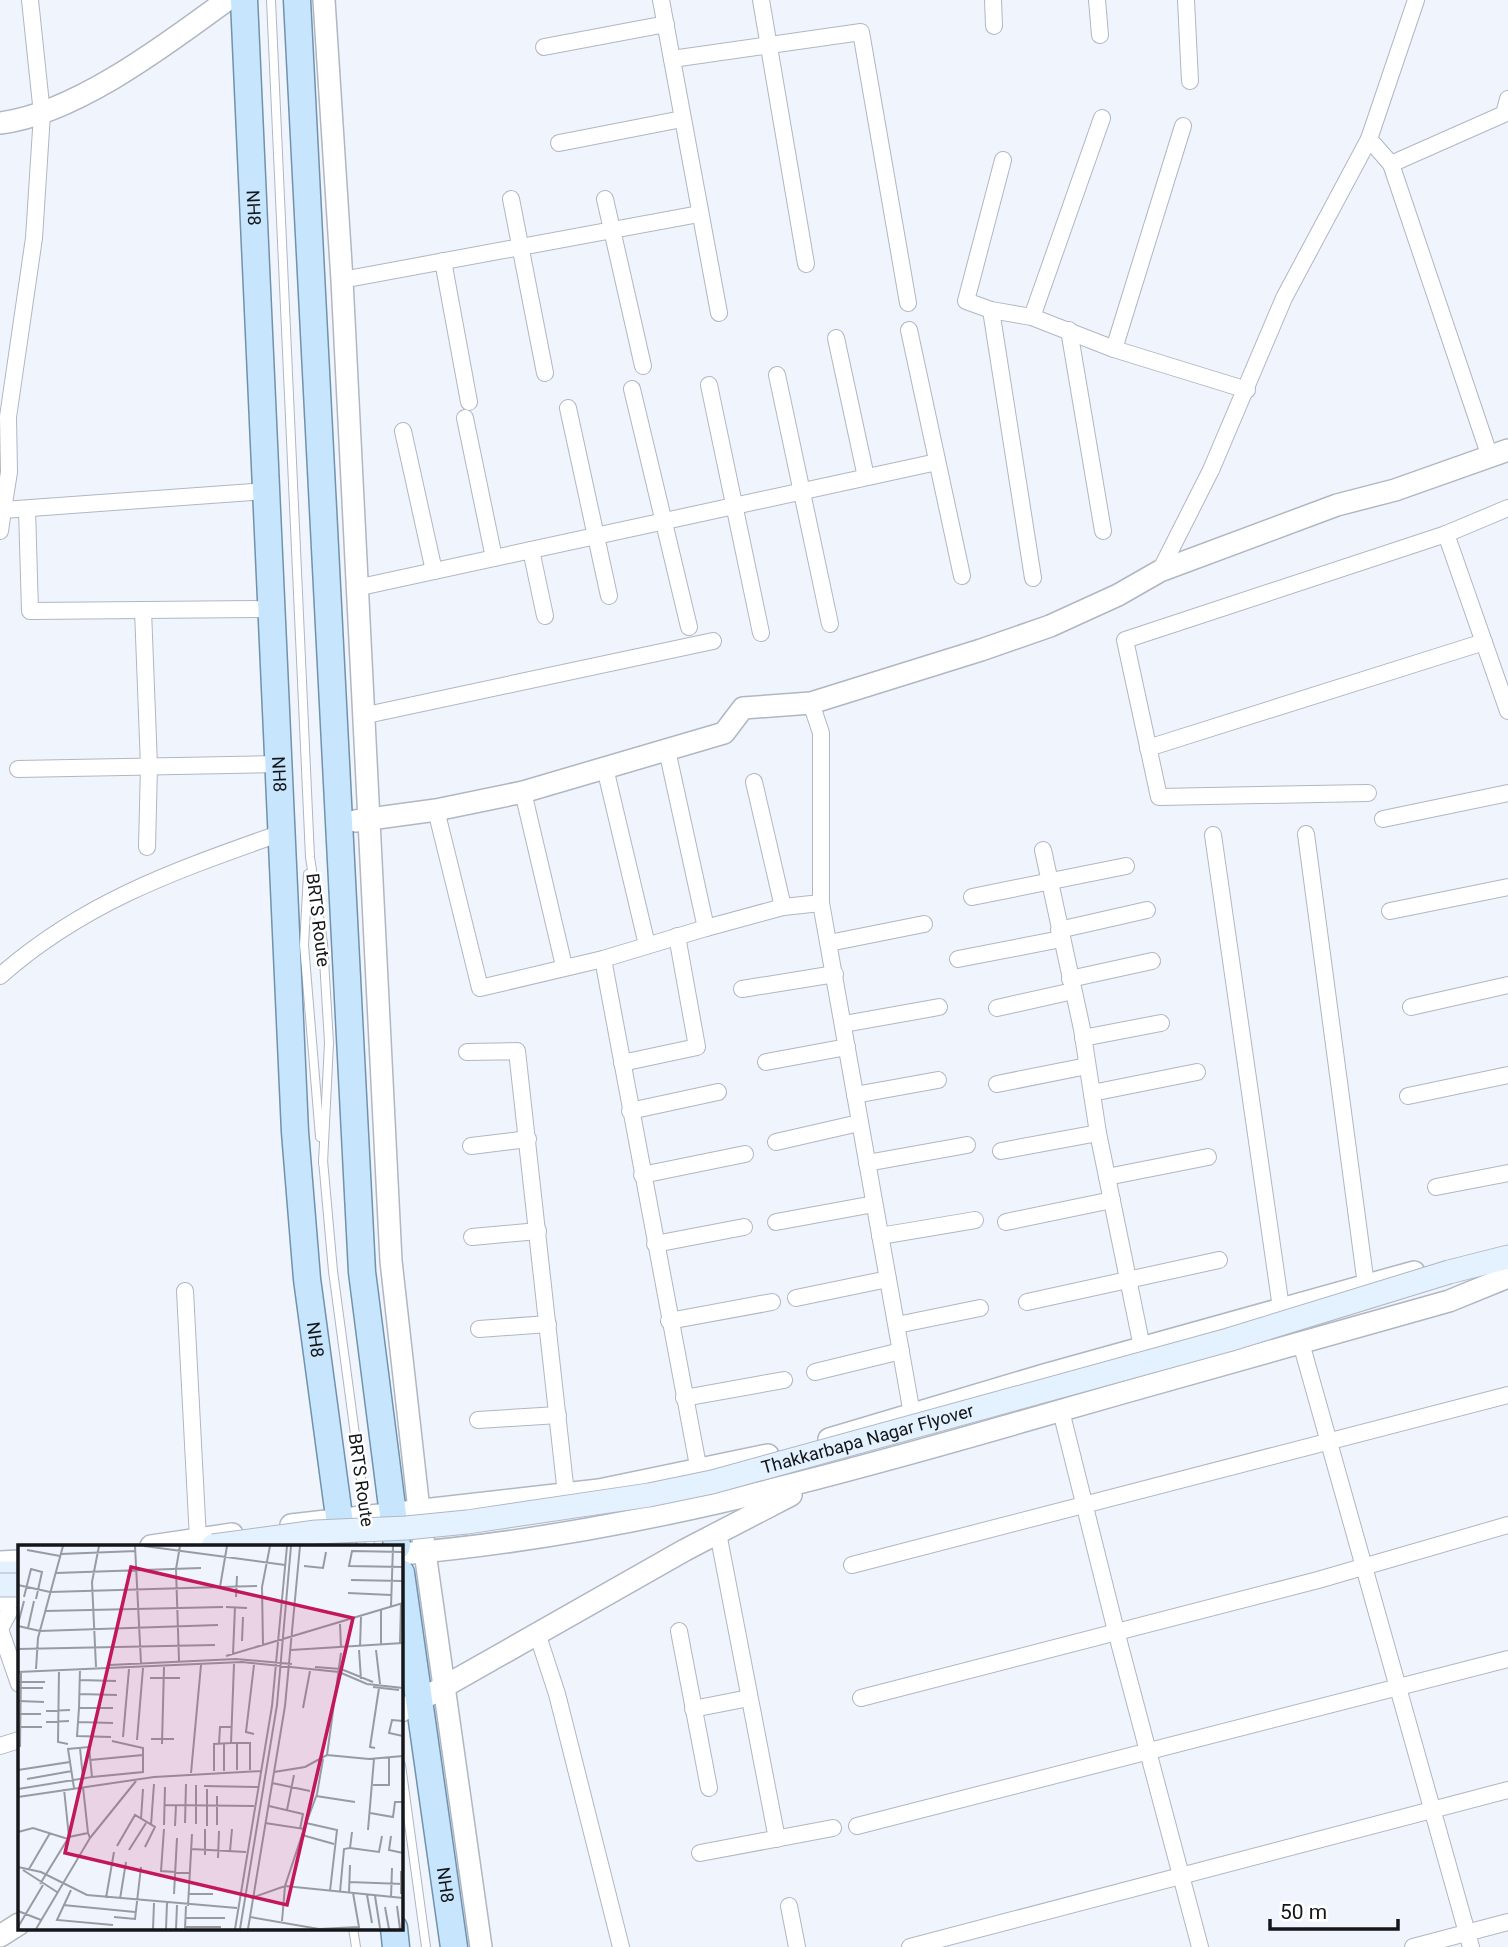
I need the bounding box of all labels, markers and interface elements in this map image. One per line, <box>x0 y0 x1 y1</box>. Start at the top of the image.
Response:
street label: NH8 <box>243 189 265 226</box>
street label: NH8 <box>268 756 291 793</box>
street label: BRTS Route <box>302 872 335 968</box>
street label: NH8 <box>303 1321 328 1359</box>
street label: Thakkarbapa Nagar Flyover <box>759 1400 976 1478</box>
street label: BRTS Route <box>345 1432 378 1528</box>
inset map <box>18 1545 402 1930</box>
street label: NH8 <box>433 1866 459 1904</box>
scale bar <box>1270 1888 1398 1932</box>
text: 50 m <box>1280 1900 1327 1924</box>

